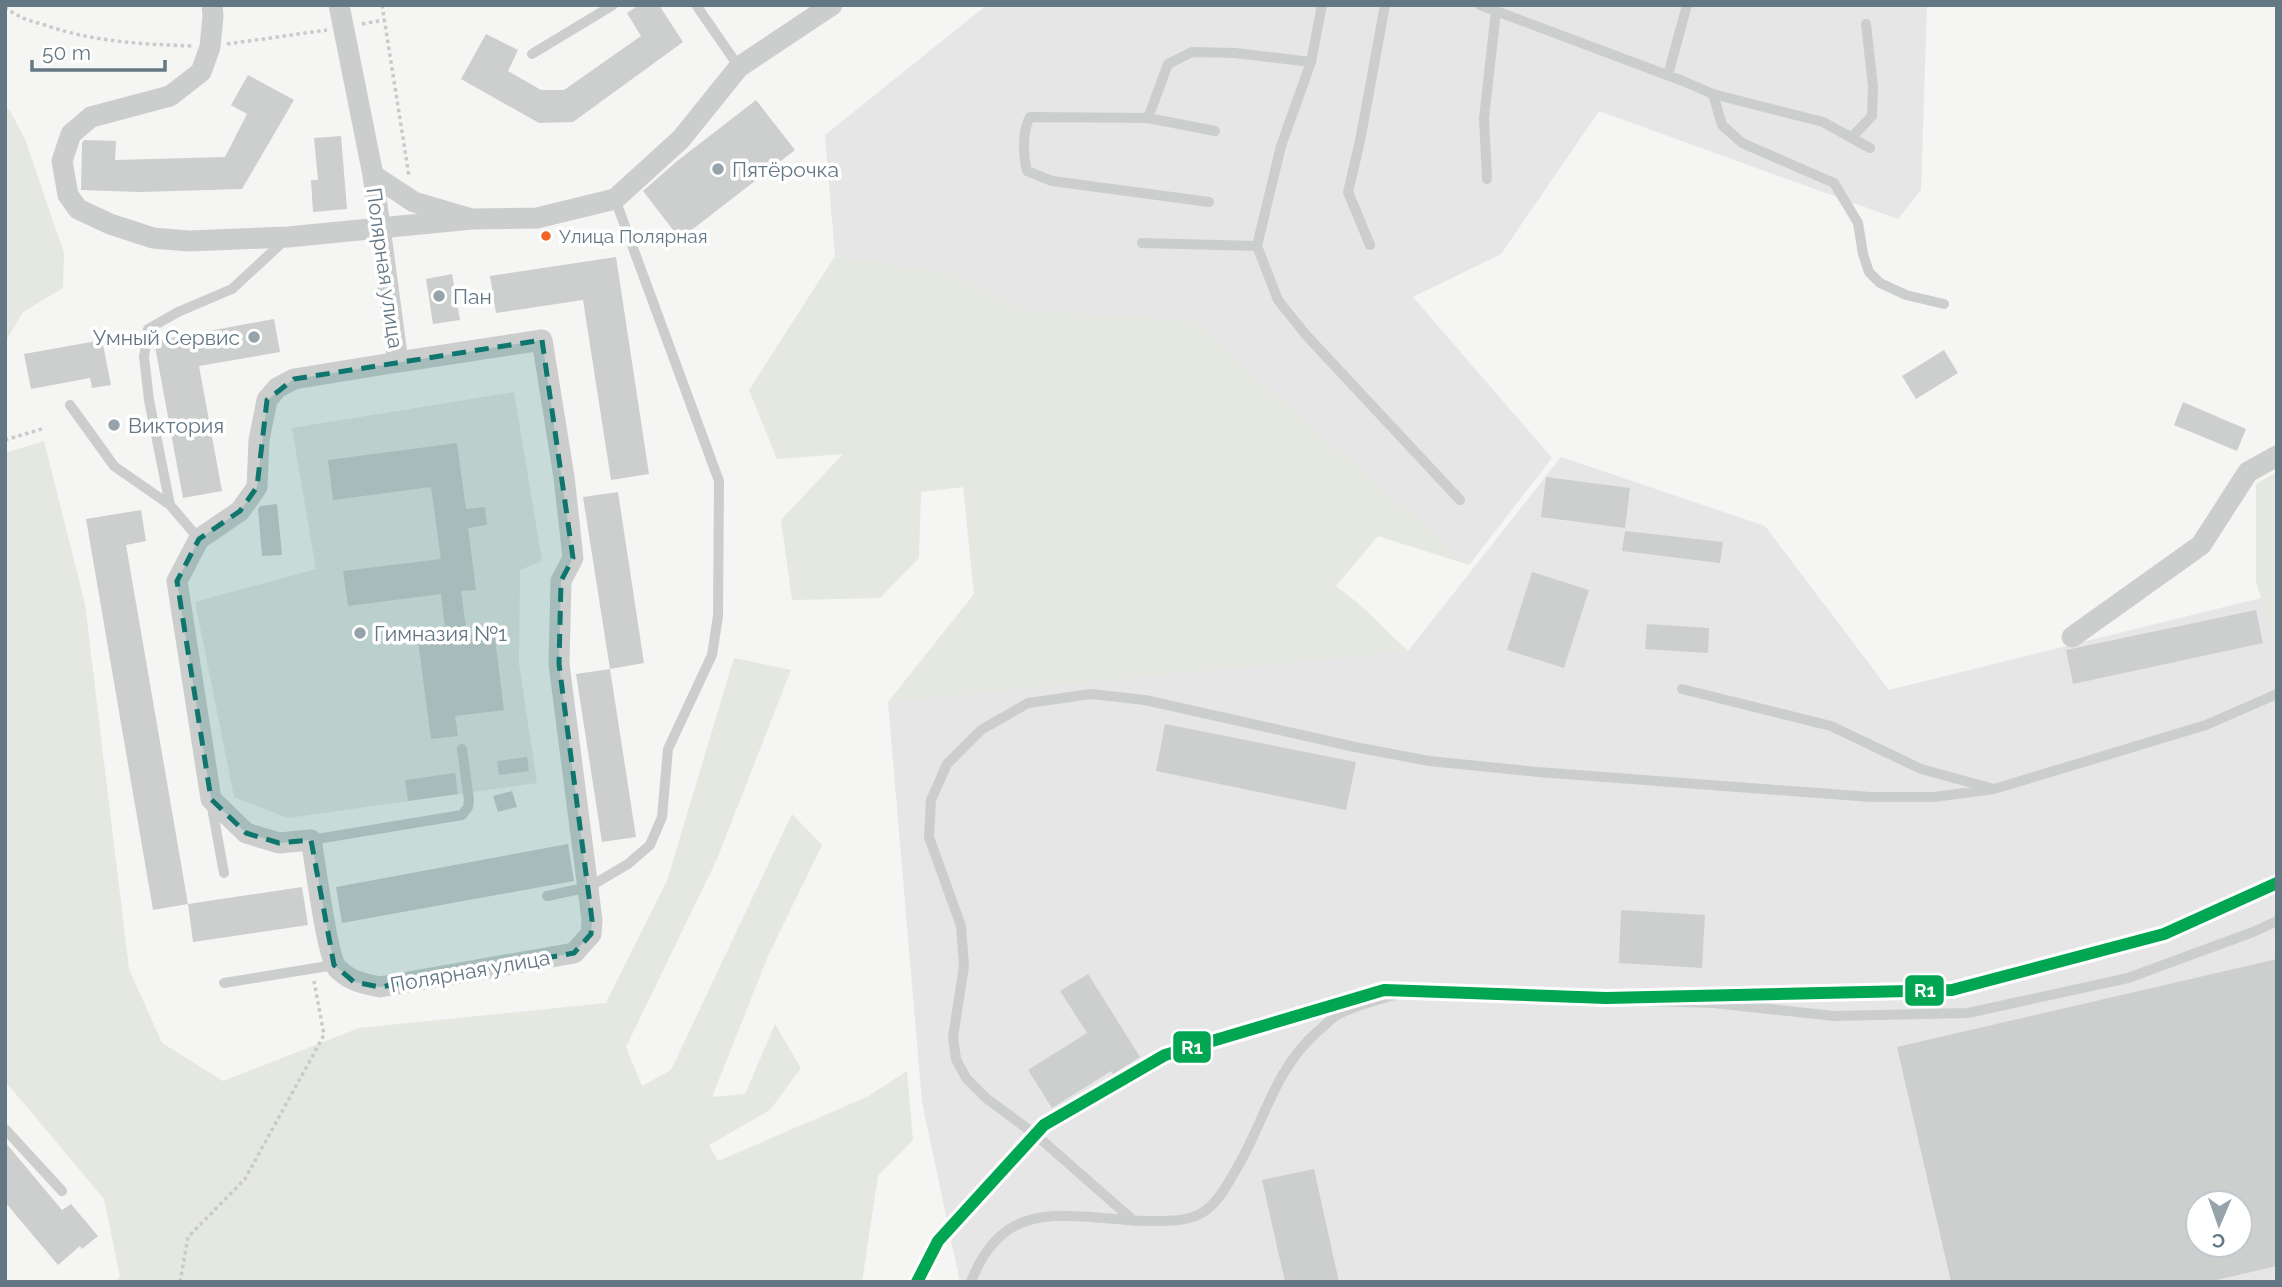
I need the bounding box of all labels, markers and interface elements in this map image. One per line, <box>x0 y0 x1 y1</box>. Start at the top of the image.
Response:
scale bar <box>32 28 164 72</box>
text: 50 m <box>42 40 91 65</box>
place label: Пятёрочка <box>732 157 839 182</box>
marker: Пятёрочка <box>710 161 726 177</box>
street label: Полярная улица <box>361 186 409 350</box>
place label: Улица Полярная <box>559 225 708 247</box>
marker: Улица Полярная <box>539 229 553 243</box>
place label: Пан <box>453 284 492 309</box>
marker: Пан <box>431 288 447 304</box>
place label: Умный Сервис <box>93 325 240 350</box>
marker: Умный Сервис <box>246 329 262 345</box>
place label: Виктория <box>128 413 224 438</box>
marker: Виктория <box>106 417 122 433</box>
place label: Гимназия №1 <box>374 621 507 646</box>
marker: Гимназия №1 <box>352 625 368 641</box>
street label: Полярная улица <box>388 945 552 997</box>
line badge: R1 <box>1904 974 1945 1007</box>
text: R1 <box>1914 979 1936 1001</box>
line badge: R1 <box>1172 1030 1212 1064</box>
text: R1 <box>1181 1036 1203 1058</box>
north arrow <box>2184 1189 2254 1259</box>
text: С <box>2212 1230 2225 1252</box>

